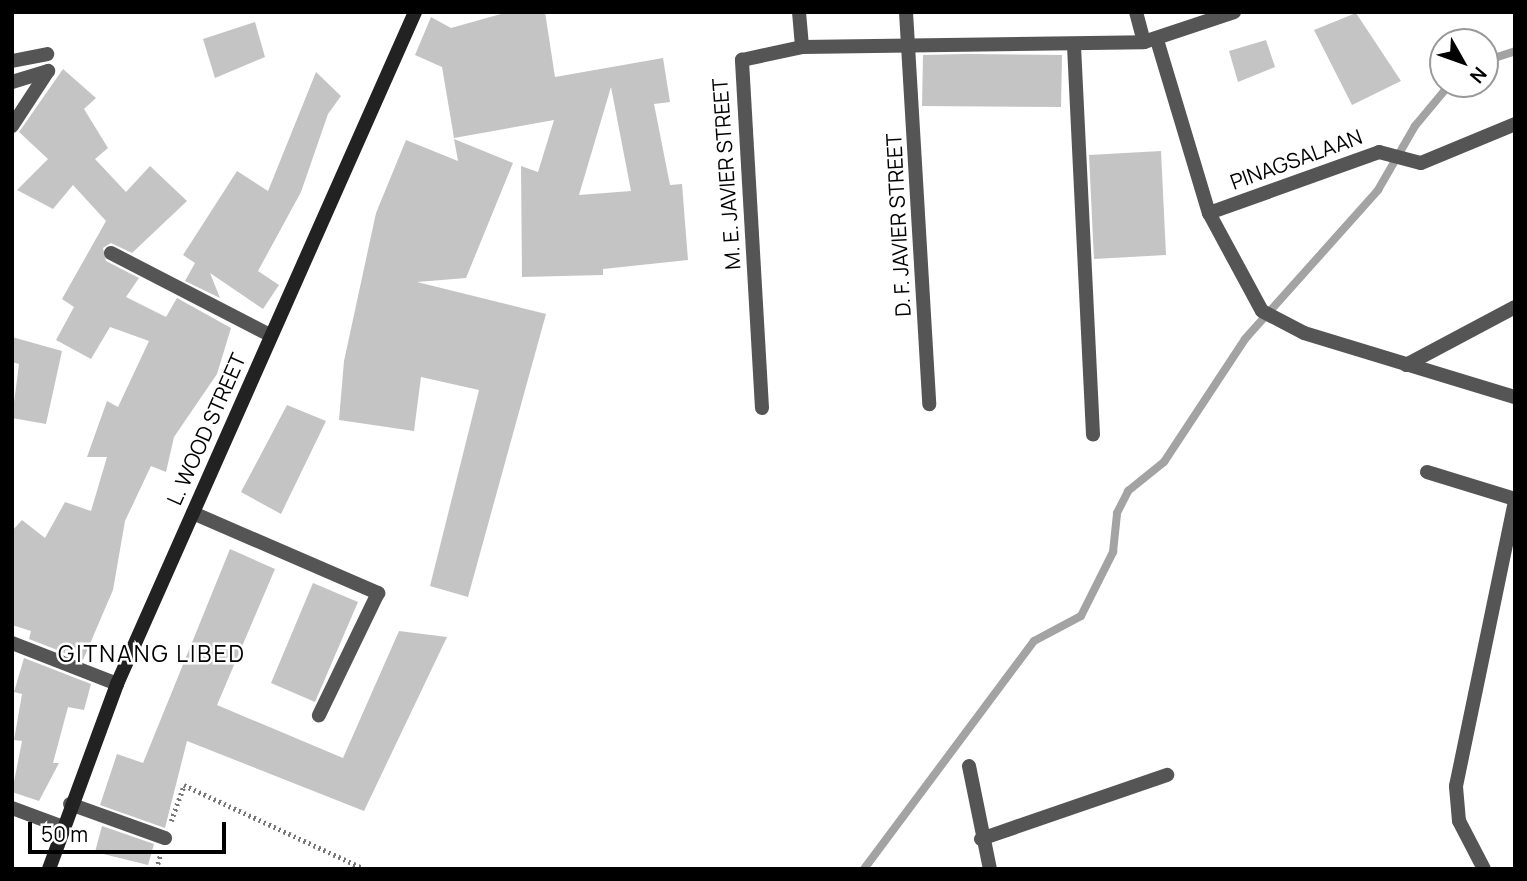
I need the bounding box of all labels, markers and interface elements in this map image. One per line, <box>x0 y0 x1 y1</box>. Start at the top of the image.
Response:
north arrow <box>1429 28 1499 98</box>
text: N <box>1464 62 1493 89</box>
street label: M. E. JAVIER STREET <box>707 77 745 271</box>
street label: PINAGSALAAN <box>1227 123 1365 195</box>
street label: D. F. JAVIER STREET <box>881 133 915 317</box>
street label: L. WOOD STREET <box>161 349 251 509</box>
district label: GITNANG LIBED <box>60 639 244 667</box>
scale bar <box>32 808 229 852</box>
text: 50 m <box>41 820 88 848</box>

